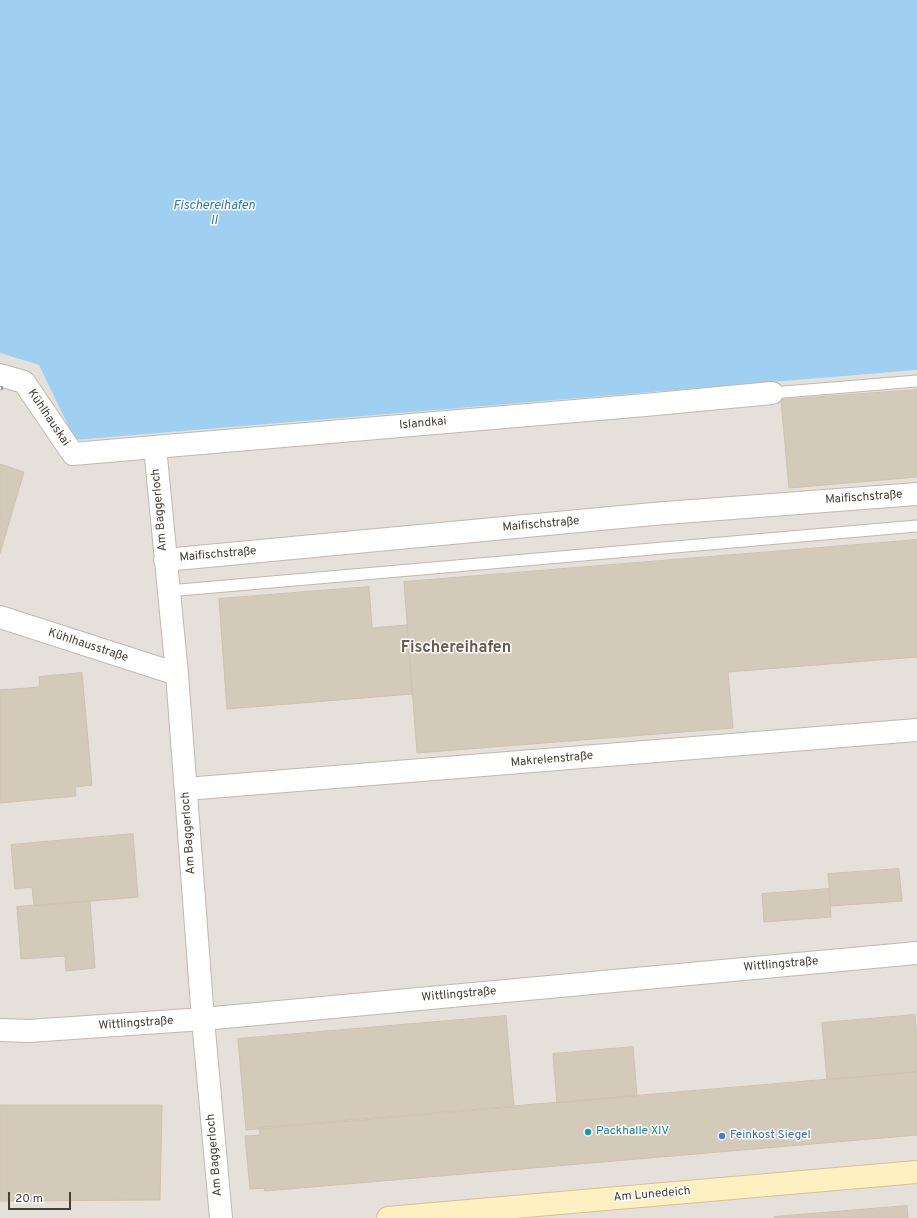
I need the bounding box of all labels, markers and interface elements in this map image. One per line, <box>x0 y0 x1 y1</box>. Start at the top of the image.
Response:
water label: Fischereihafen II <box>173 198 255 229</box>
street label: Kühlhauskai <box>24 387 72 449</box>
street label: Islandkai <box>399 415 447 433</box>
street label: Am Baggerloch <box>149 468 171 552</box>
street label: Maifischstraße <box>825 488 903 508</box>
street label: Maifischstraße <box>502 514 580 536</box>
street label: Maifischstraße <box>179 544 257 566</box>
street label: Kühlhausstraße <box>46 626 130 666</box>
district label: Fischereihafen <box>401 639 511 659</box>
street label: Makrelenstraße <box>510 749 594 771</box>
street label: Am Baggerloch <box>179 791 199 875</box>
street label: Wittlingstraße <box>743 955 819 975</box>
street label: Wittlingstraße <box>421 985 497 1005</box>
street label: Wittlingstraße <box>98 1014 174 1034</box>
street label: Am Baggerloch <box>204 1113 226 1197</box>
place label: Packhalle XIV <box>596 1125 669 1139</box>
marker: Packhalle XIV <box>583 1127 593 1137</box>
place label: Feinkost Siegel <box>730 1129 811 1143</box>
marker: Feinkost Siegel <box>717 1131 727 1141</box>
scale bar <box>10 1184 73 1210</box>
street label: Am Lunedeich <box>613 1184 691 1206</box>
text: 20 m <box>15 1191 43 1207</box>

